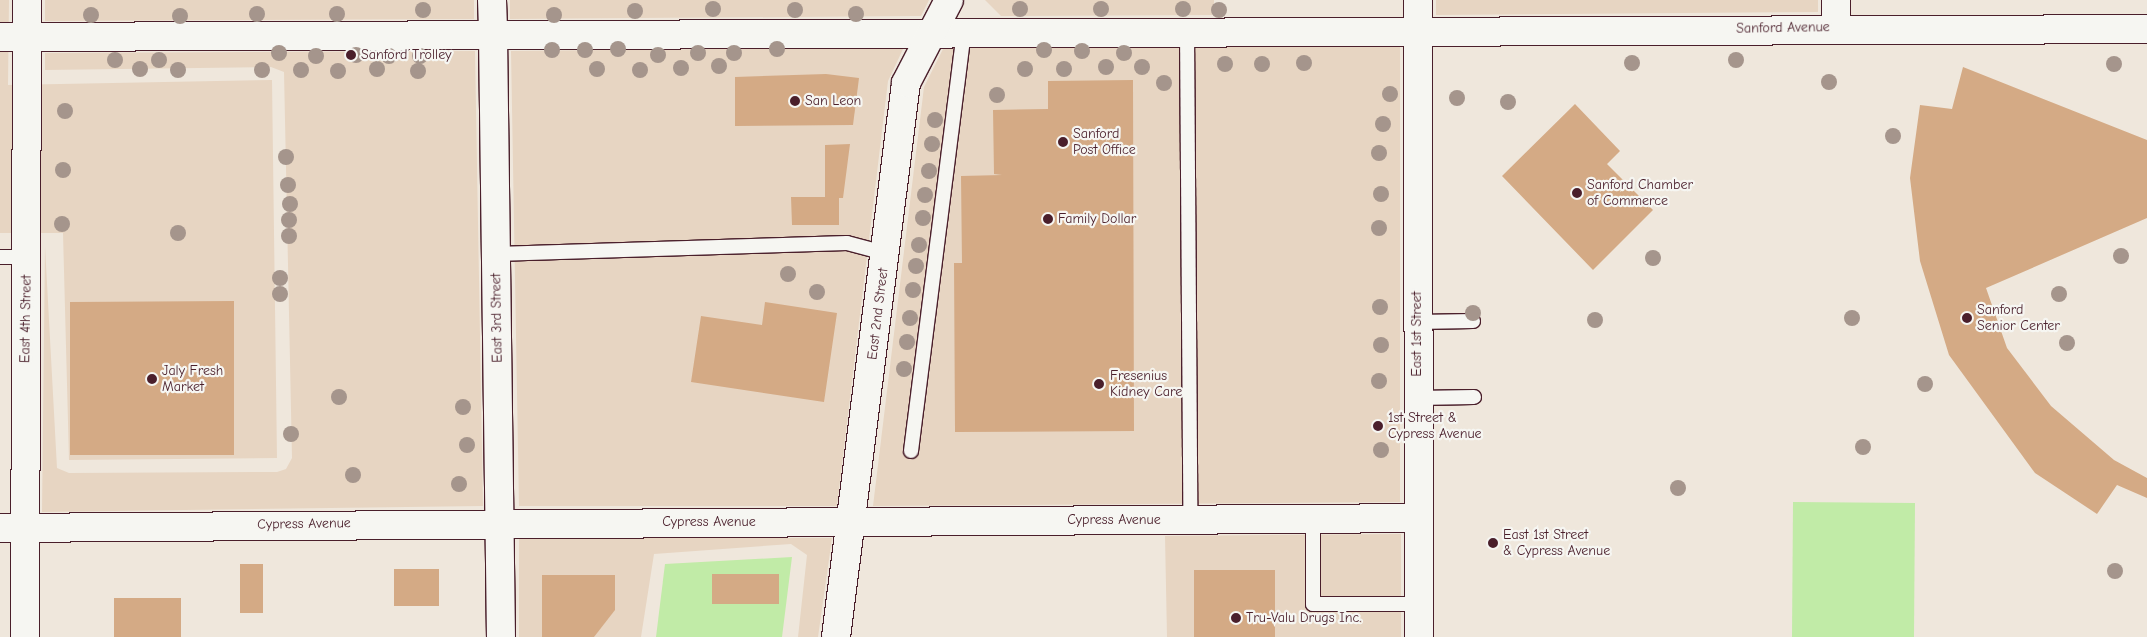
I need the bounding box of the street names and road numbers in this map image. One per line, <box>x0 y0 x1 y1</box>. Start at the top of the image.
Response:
street label: Sanford Avenue <box>1736 19 1830 37</box>
street label: East 2nd Street <box>864 267 892 361</box>
street label: East 3rd Street <box>488 273 506 363</box>
street label: East 4th Street <box>17 275 35 363</box>
street label: East 1st Street <box>1409 291 1425 377</box>
street label: Cypress Avenue <box>1067 512 1161 528</box>
street label: Cypress Avenue <box>662 514 756 530</box>
street label: Cypress Avenue <box>257 515 351 533</box>

